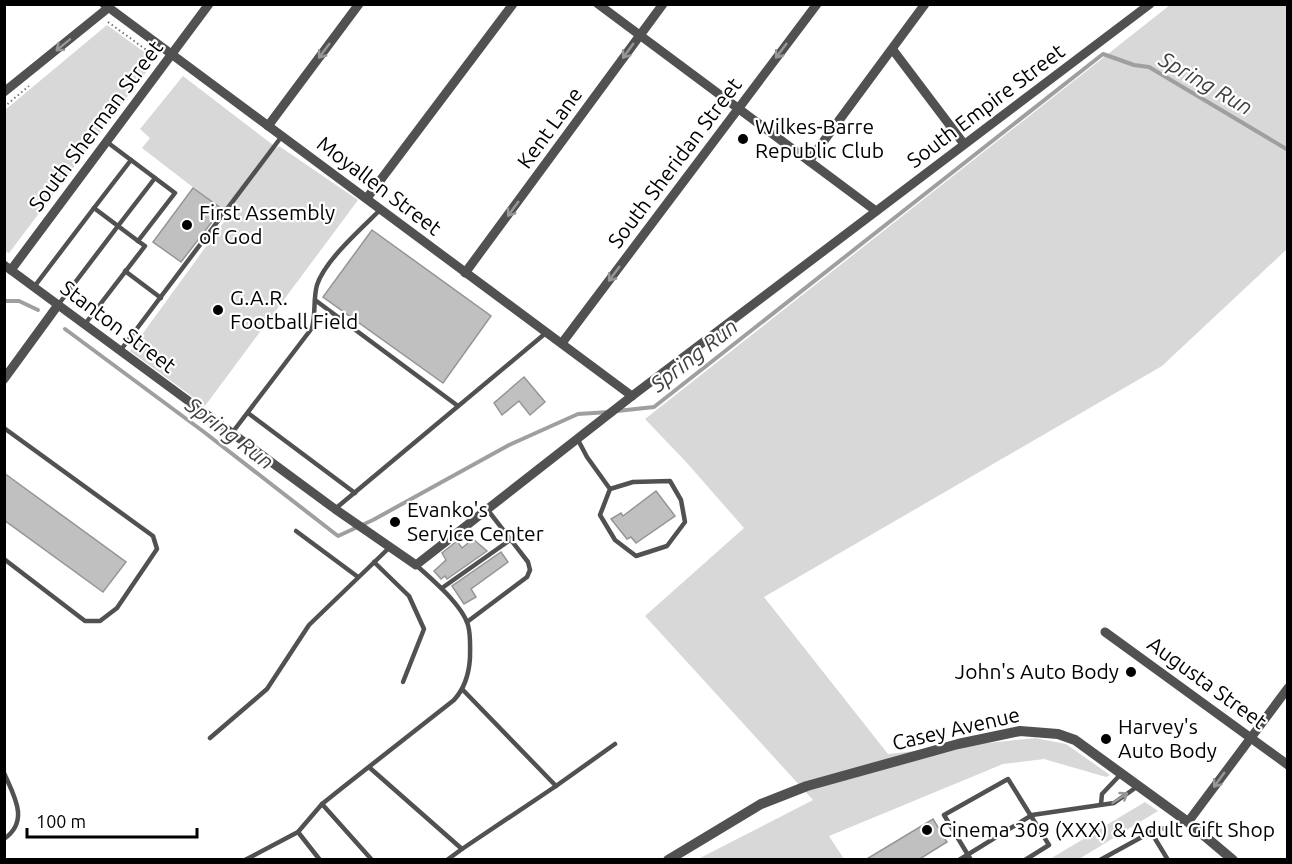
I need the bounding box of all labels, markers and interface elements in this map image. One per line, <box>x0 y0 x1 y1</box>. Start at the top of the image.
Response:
street label: South Sherman Street <box>23 35 167 215</box>
one-way arrow <box>55 38 71 51</box>
street label: South Empire Street <box>902 38 1069 172</box>
one-way arrow <box>318 43 331 59</box>
one-way arrow <box>622 43 634 59</box>
one-way arrow <box>775 43 788 59</box>
water label: Spring Run <box>1154 45 1257 119</box>
street label: South Sheridan Street <box>602 73 746 252</box>
street label: Kent Lane <box>512 82 587 173</box>
place label: Wilkes-Barre Republic Club <box>755 114 884 162</box>
street label: Moyallen Street <box>313 131 446 240</box>
marker: Wilkes-Barre Republic Club <box>736 132 750 146</box>
place label: First Assembly of God <box>199 200 335 248</box>
one-way arrow <box>507 200 519 216</box>
marker: First Assembly of God <box>180 218 194 232</box>
one-way arrow <box>607 266 620 282</box>
street label: Stanton Street <box>56 275 181 377</box>
place label: G.A.R. Football Field <box>230 285 358 333</box>
marker: G.A.R. Football Field <box>211 303 225 317</box>
water label: Spring Run <box>644 313 742 397</box>
water label: Spring Run <box>181 391 279 474</box>
place label: Evanko's Service Center <box>407 497 544 545</box>
marker: Evanko's Service Center <box>388 515 402 529</box>
street label: Augusta Street <box>1143 631 1272 733</box>
place label: John's Auto Body <box>955 659 1119 683</box>
marker: John's Auto Body <box>1124 665 1138 679</box>
street label: Casey Avenue <box>890 702 1022 754</box>
place label: Harvey's Auto Body <box>1118 714 1217 762</box>
marker: Harvey's Auto Body <box>1099 732 1113 746</box>
one-way arrow <box>1213 771 1226 787</box>
one-way arrow <box>1112 791 1129 804</box>
scale bar <box>27 801 196 839</box>
text: 100 m <box>36 811 86 831</box>
place label: Cinema 309 (XXX) & Adult Gift Shop <box>939 817 1275 841</box>
marker: Cinema 309 (XXX) & Adult Gift Shop <box>920 823 934 837</box>

